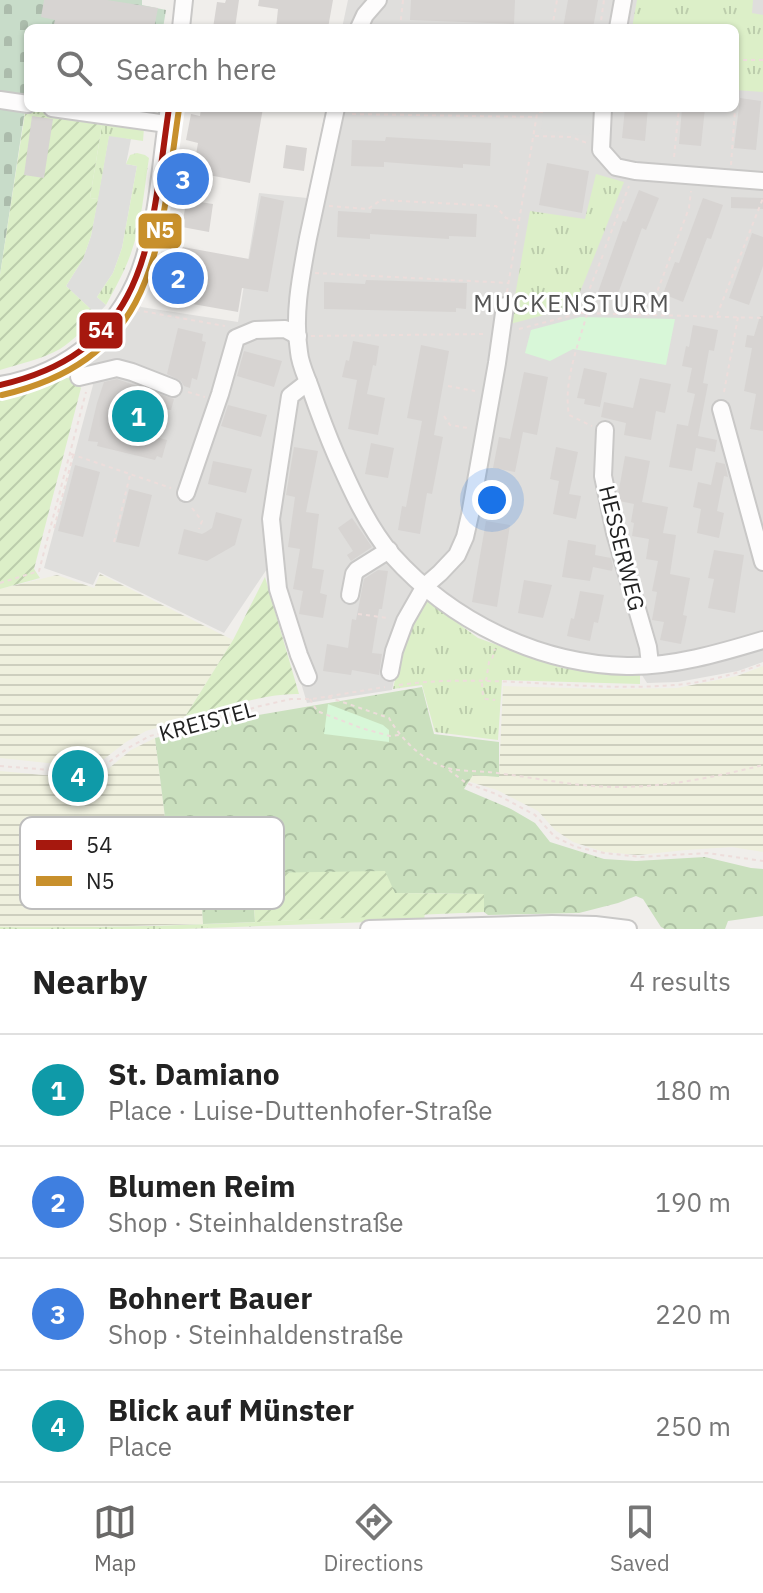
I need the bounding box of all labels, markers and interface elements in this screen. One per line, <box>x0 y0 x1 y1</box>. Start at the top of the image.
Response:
search box <box>24 24 739 112</box>
icon: search <box>52 46 96 90</box>
text: Search here <box>116 49 277 88</box>
pin: 3 <box>157 149 209 209</box>
line badge: N5 <box>137 212 183 250</box>
text: N5 <box>145 215 175 244</box>
pin: 2 <box>152 248 204 308</box>
district label: MUCKENSTURM <box>473 287 671 319</box>
line badge: 54 <box>78 311 124 350</box>
text: 54 <box>88 315 114 344</box>
pin: 1 <box>112 386 164 446</box>
your location <box>472 480 512 520</box>
street label: HESSERWEG <box>593 482 652 614</box>
street label: KREISTEL <box>156 694 258 747</box>
pin: 4 <box>52 746 104 806</box>
legend <box>20 817 284 909</box>
text: 54 <box>86 830 112 859</box>
text: N5 <box>86 866 115 895</box>
text: Nearby <box>32 959 147 1003</box>
text: 4 results <box>629 964 731 998</box>
text: St. Damiano <box>108 1054 280 1093</box>
text: 1 <box>50 1073 66 1107</box>
text: 180 m <box>655 1073 731 1107</box>
text: Place · Luise-Duttenhofer-Straße <box>108 1093 493 1127</box>
text: Blumen Reim <box>108 1166 296 1205</box>
text: 2 <box>50 1185 66 1219</box>
text: 190 m <box>655 1185 731 1219</box>
text: Shop · Steinhaldenstraße <box>108 1205 404 1239</box>
text: Bohnert Bauer <box>108 1278 312 1317</box>
text: 3 <box>50 1297 66 1331</box>
text: 220 m <box>655 1297 731 1331</box>
text: Shop · Steinhaldenstraße <box>108 1317 404 1351</box>
text: Blick auf Münster <box>108 1390 354 1429</box>
text: 4 <box>50 1409 66 1443</box>
text: 250 m <box>655 1409 731 1443</box>
text: Place <box>108 1429 172 1463</box>
tab: Map <box>93 1500 137 1577</box>
tab: Directions <box>324 1500 424 1577</box>
tab: Saved <box>610 1500 670 1577</box>

